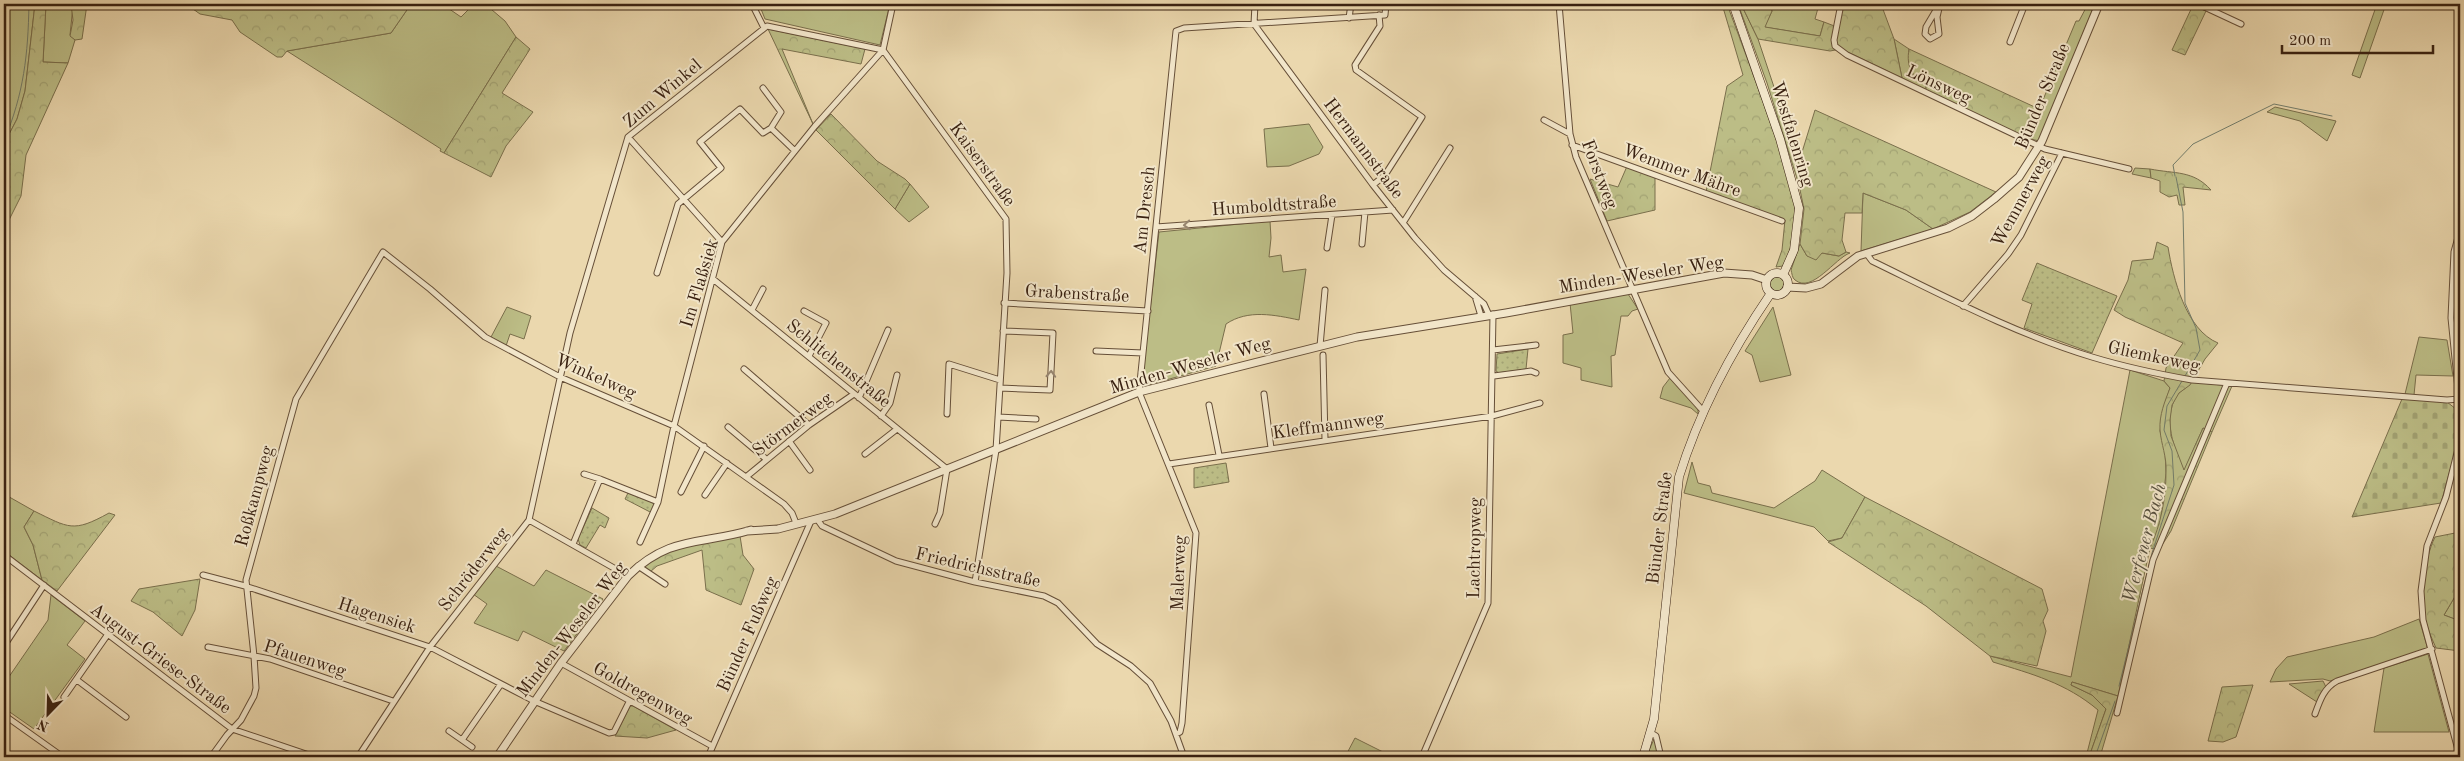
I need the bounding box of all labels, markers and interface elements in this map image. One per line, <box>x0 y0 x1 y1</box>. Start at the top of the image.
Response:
scale bar <box>2282 22 2433 54</box>
text: 200 m <box>2289 34 2331 49</box>
street label: Bünder Straße <box>2012 41 2073 152</box>
street label: Zum Winkel <box>620 56 705 132</box>
street label: Lönsweg <box>1903 62 1974 108</box>
street label: Westfalenring <box>1767 79 1817 189</box>
street label: Hermannstraße <box>1320 95 1407 202</box>
street label: Kaiserstraße <box>946 119 1019 210</box>
street label: Forstweg <box>1578 137 1621 212</box>
street label: Wemmer Mähre <box>1620 141 1743 201</box>
street label: Wemmerweg <box>1988 153 2053 250</box>
street label: Am Dresch <box>1131 165 1159 255</box>
street label: Humboldtstraße <box>1211 193 1337 219</box>
one-way arrow <box>1183 219 1191 230</box>
street label: Im Flaßsiek <box>678 237 722 330</box>
street label: Minden-Weseler Weg <box>1557 253 1725 297</box>
street label: Grabenstraße <box>1024 282 1130 306</box>
street label: Schlitchenstraße <box>783 316 894 411</box>
street label: Minden-Weseler Weg <box>1108 334 1273 398</box>
street label: Gliemkeweg <box>2106 338 2202 376</box>
street label: Winkelweg <box>552 351 639 403</box>
one-way arrow <box>1046 370 1057 378</box>
street label: Störmerweg <box>749 389 836 461</box>
street label: Kleffmannweg <box>1271 409 1385 443</box>
street label: Roßkampweg <box>233 443 277 549</box>
street label: Bünder Straße <box>1644 471 1676 585</box>
water label: Werfener Bach <box>2120 481 2171 606</box>
street label: Lachtropweg <box>1465 497 1485 599</box>
street label: Schröderweg <box>436 524 512 615</box>
street label: Malerweg <box>1169 535 1189 611</box>
street label: Friedrichsstraße <box>913 545 1042 591</box>
street label: Minden-Weseler Weg <box>513 558 630 701</box>
street label: Bünder Fußweg <box>714 574 782 695</box>
street label: Hagensiek <box>335 595 418 637</box>
street label: August-Griese-Straße <box>87 600 234 717</box>
street label: Pfauenweg <box>261 637 349 681</box>
street label: Goldregenweg <box>590 659 695 729</box>
north arrow <box>22 688 72 738</box>
text: N <box>35 716 51 734</box>

